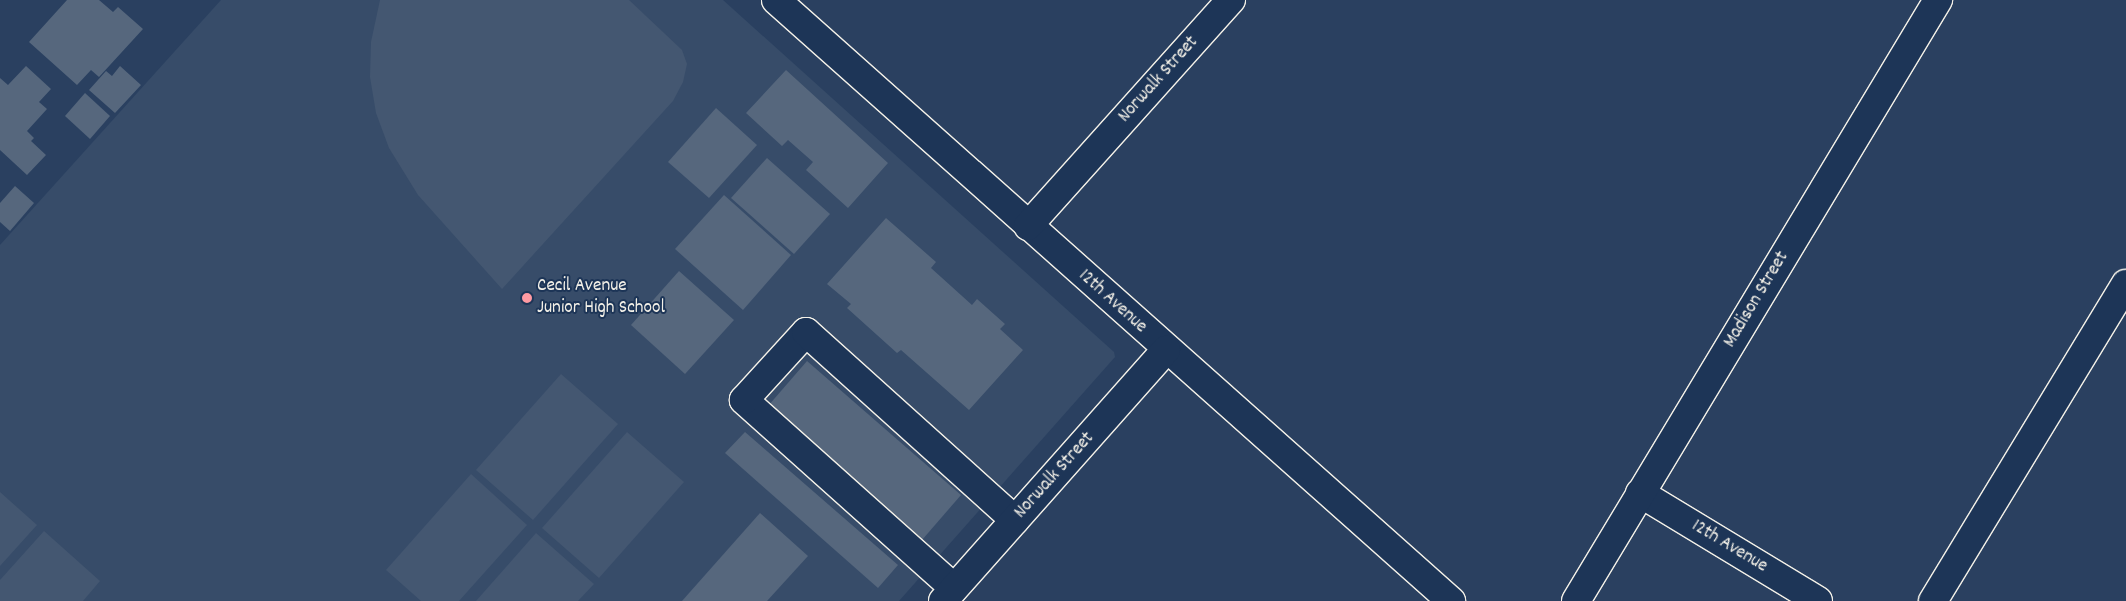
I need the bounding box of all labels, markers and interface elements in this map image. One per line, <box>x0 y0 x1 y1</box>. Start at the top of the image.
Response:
street label: Norwalk Street <box>1114 32 1204 128</box>
street label: Madison Street <box>1719 248 1795 352</box>
street label: 12th Avenue <box>1073 265 1151 339</box>
place label: Cecil Avenue Junior High School <box>537 276 665 320</box>
marker: Cecil Avenue Junior High School <box>521 292 533 304</box>
street label: Norwalk Street <box>1010 428 1100 524</box>
street label: 12th Avenue <box>1687 515 1771 579</box>

